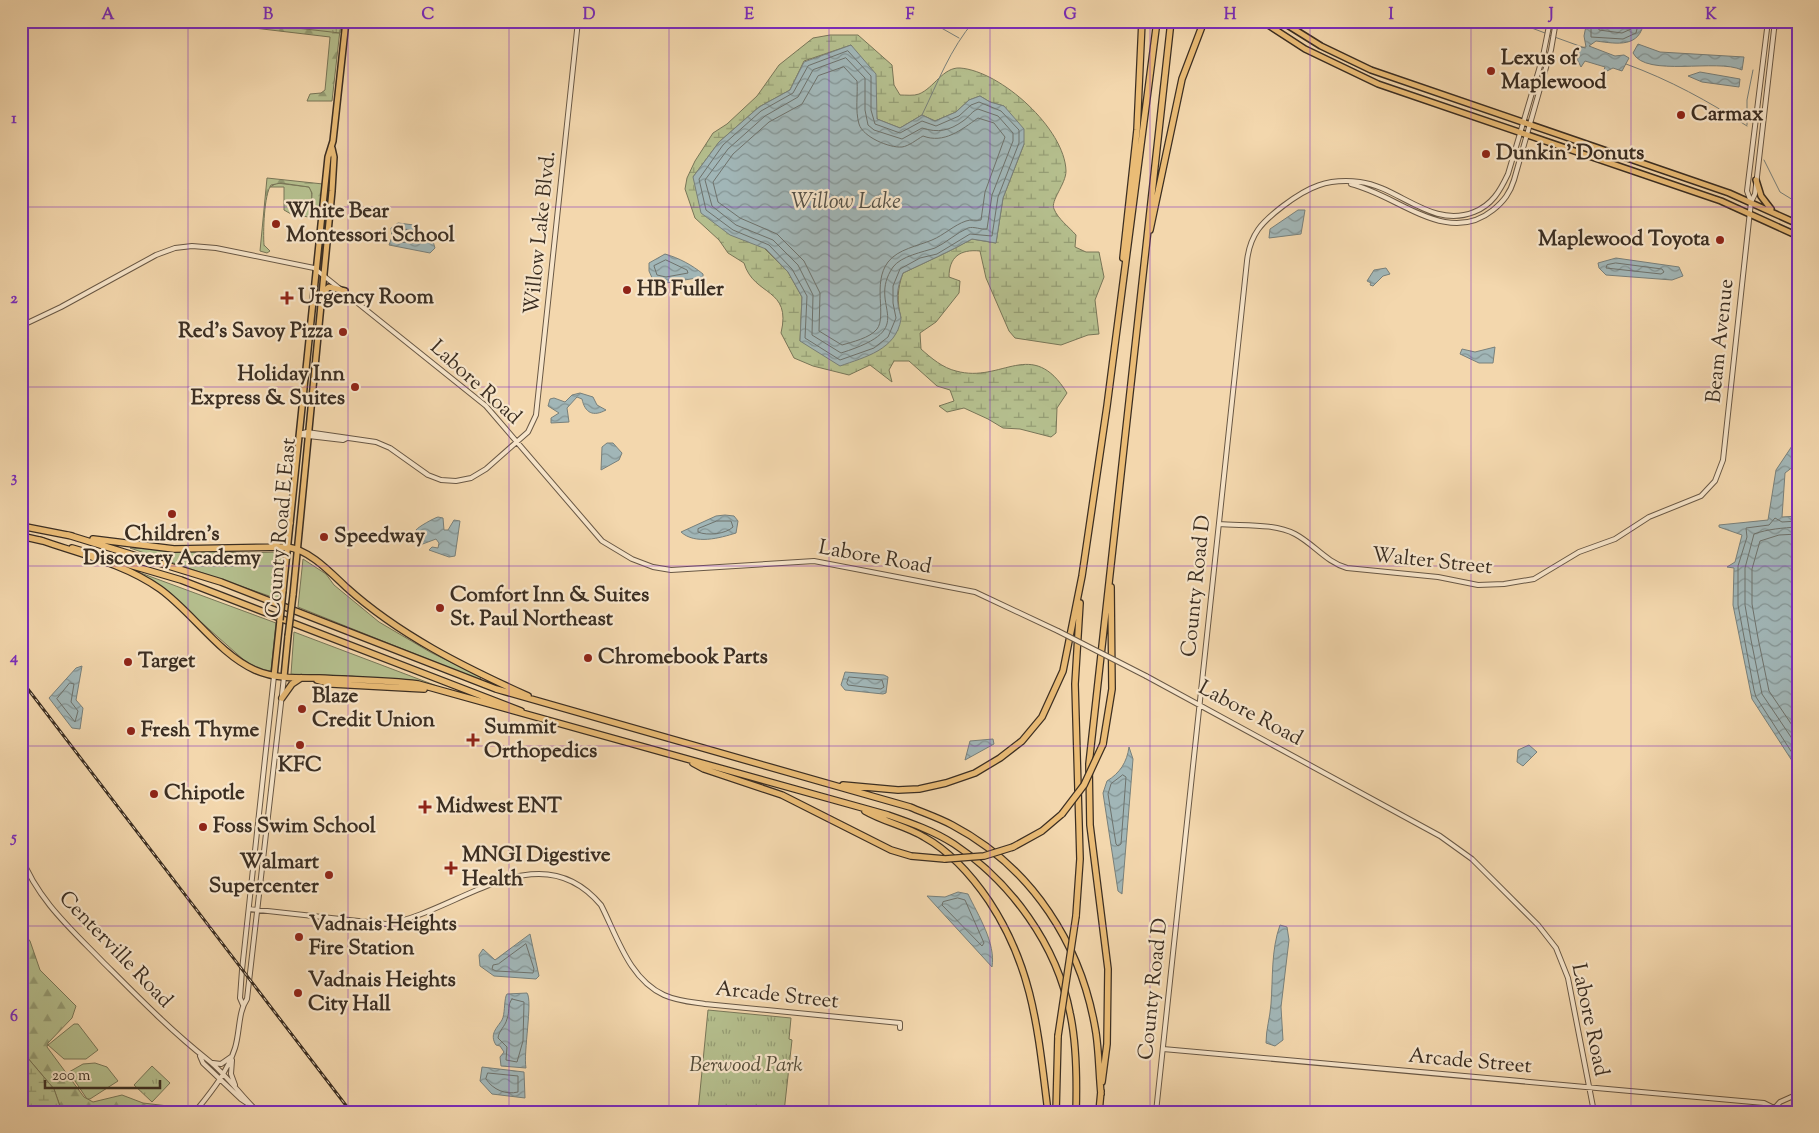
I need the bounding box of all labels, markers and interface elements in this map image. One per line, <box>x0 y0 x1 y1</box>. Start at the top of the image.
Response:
text: A <box>102 4 115 27</box>
text: B <box>263 4 273 27</box>
text: C <box>422 4 435 27</box>
text: D <box>583 4 596 27</box>
text: E <box>744 4 754 27</box>
text: F <box>906 4 915 27</box>
text: G <box>1063 4 1077 27</box>
text: H <box>1224 4 1237 27</box>
text: I <box>1388 4 1394 27</box>
text: J <box>1547 4 1554 27</box>
text: K <box>1705 4 1717 27</box>
place label: Lexus of Maplewood <box>1501 44 1607 98</box>
marker: Lexus of Maplewood <box>1485 65 1497 77</box>
place label: Carmax <box>1691 100 1764 130</box>
text: 1 <box>11 108 17 131</box>
marker: Carmax <box>1675 109 1687 121</box>
place label: Dunkin’ Donuts <box>1496 139 1644 169</box>
marker: Dunkin’ Donuts <box>1480 148 1492 160</box>
street label: Willow Lake Blvd. <box>517 150 565 316</box>
water label: Willow Lake <box>791 187 901 219</box>
place label: White Bear Montessori School <box>286 197 455 251</box>
marker: White Bear Montessori School <box>270 218 282 230</box>
place label: Maplewood Toyota <box>1538 225 1710 255</box>
marker: Maplewood Toyota <box>1714 234 1726 246</box>
place label: HB Fuller <box>637 275 724 305</box>
street label: Beam Avenue <box>1700 277 1742 405</box>
place label: Urgency Room <box>298 283 434 313</box>
marker: HB Fuller <box>621 284 633 296</box>
text: 2 <box>10 288 18 311</box>
marker: Urgency Room <box>280 291 294 305</box>
place label: Red's Savoy Pizza <box>178 317 333 347</box>
marker: Red's Savoy Pizza <box>337 326 349 338</box>
street label: Labore Road <box>422 334 528 433</box>
place label: Holiday Inn Express & Suites <box>191 360 346 414</box>
marker: Holiday Inn Express & Suites <box>349 381 361 393</box>
street label: County Road E East <box>259 437 305 619</box>
text: 3 <box>11 467 18 490</box>
marker: Children's Discovery Academy <box>166 508 178 520</box>
street label: County Road D <box>1175 514 1219 658</box>
place label: Children's Discovery Academy <box>83 520 261 574</box>
place label: Speedway <box>334 522 425 552</box>
marker: Speedway <box>318 531 330 543</box>
street label: Labore Road <box>816 533 934 583</box>
street label: Walter Street <box>1370 541 1494 583</box>
place label: Comfort Inn & Suites St. Paul Northeast <box>450 581 649 635</box>
marker: Comfort Inn & Suites St. Paul Northeast <box>434 602 446 614</box>
place label: Chromebook Parts <box>598 643 768 673</box>
text: 4 <box>9 647 18 670</box>
place label: Target <box>138 647 196 677</box>
marker: Chromebook Parts <box>582 652 594 664</box>
marker: Target <box>122 656 134 668</box>
street label: Labore Road <box>1192 674 1308 754</box>
place label: Blaze Credit Union <box>312 682 436 736</box>
marker: Blaze Credit Union <box>296 703 308 715</box>
place label: Summit Orthopedics <box>484 713 597 767</box>
place label: Fresh Thyme <box>141 716 260 746</box>
marker: Fresh Thyme <box>125 725 137 737</box>
marker: Summit Orthopedics <box>466 733 480 747</box>
marker: KFC <box>294 739 306 751</box>
place label: KFC <box>278 751 322 781</box>
place label: Chipotle <box>164 779 245 809</box>
marker: Chipotle <box>148 788 160 800</box>
place label: Midwest ENT <box>436 792 562 822</box>
marker: Midwest ENT <box>418 800 432 814</box>
place label: Foss Swim School <box>213 812 376 842</box>
marker: Foss Swim School <box>197 821 209 833</box>
text: 5 <box>9 827 17 850</box>
place label: MNGI Digestive Health <box>462 841 611 895</box>
place label: Walmart Supercenter <box>209 848 320 902</box>
marker: MNGI Digestive Health <box>444 861 458 875</box>
marker: Walmart Supercenter <box>323 869 335 881</box>
street label: Centerville Road <box>51 885 179 1016</box>
place label: Vadnais Heights Fire Station <box>309 910 457 964</box>
street label: County Road D <box>1132 917 1176 1061</box>
marker: Vadnais Heights Fire Station <box>293 931 305 943</box>
street label: Labore Road <box>1562 961 1616 1079</box>
place label: Vadnais Heights City Hall <box>308 966 456 1020</box>
street label: Arcade Street <box>714 975 840 1017</box>
marker: Vadnais Heights City Hall <box>292 987 304 999</box>
text: 6 <box>10 1006 18 1029</box>
street label: Arcade Street <box>1407 1042 1533 1082</box>
park label: Berwood Park <box>689 1051 803 1081</box>
scale bar <box>45 1058 160 1090</box>
text: 200 m <box>52 1066 91 1087</box>

